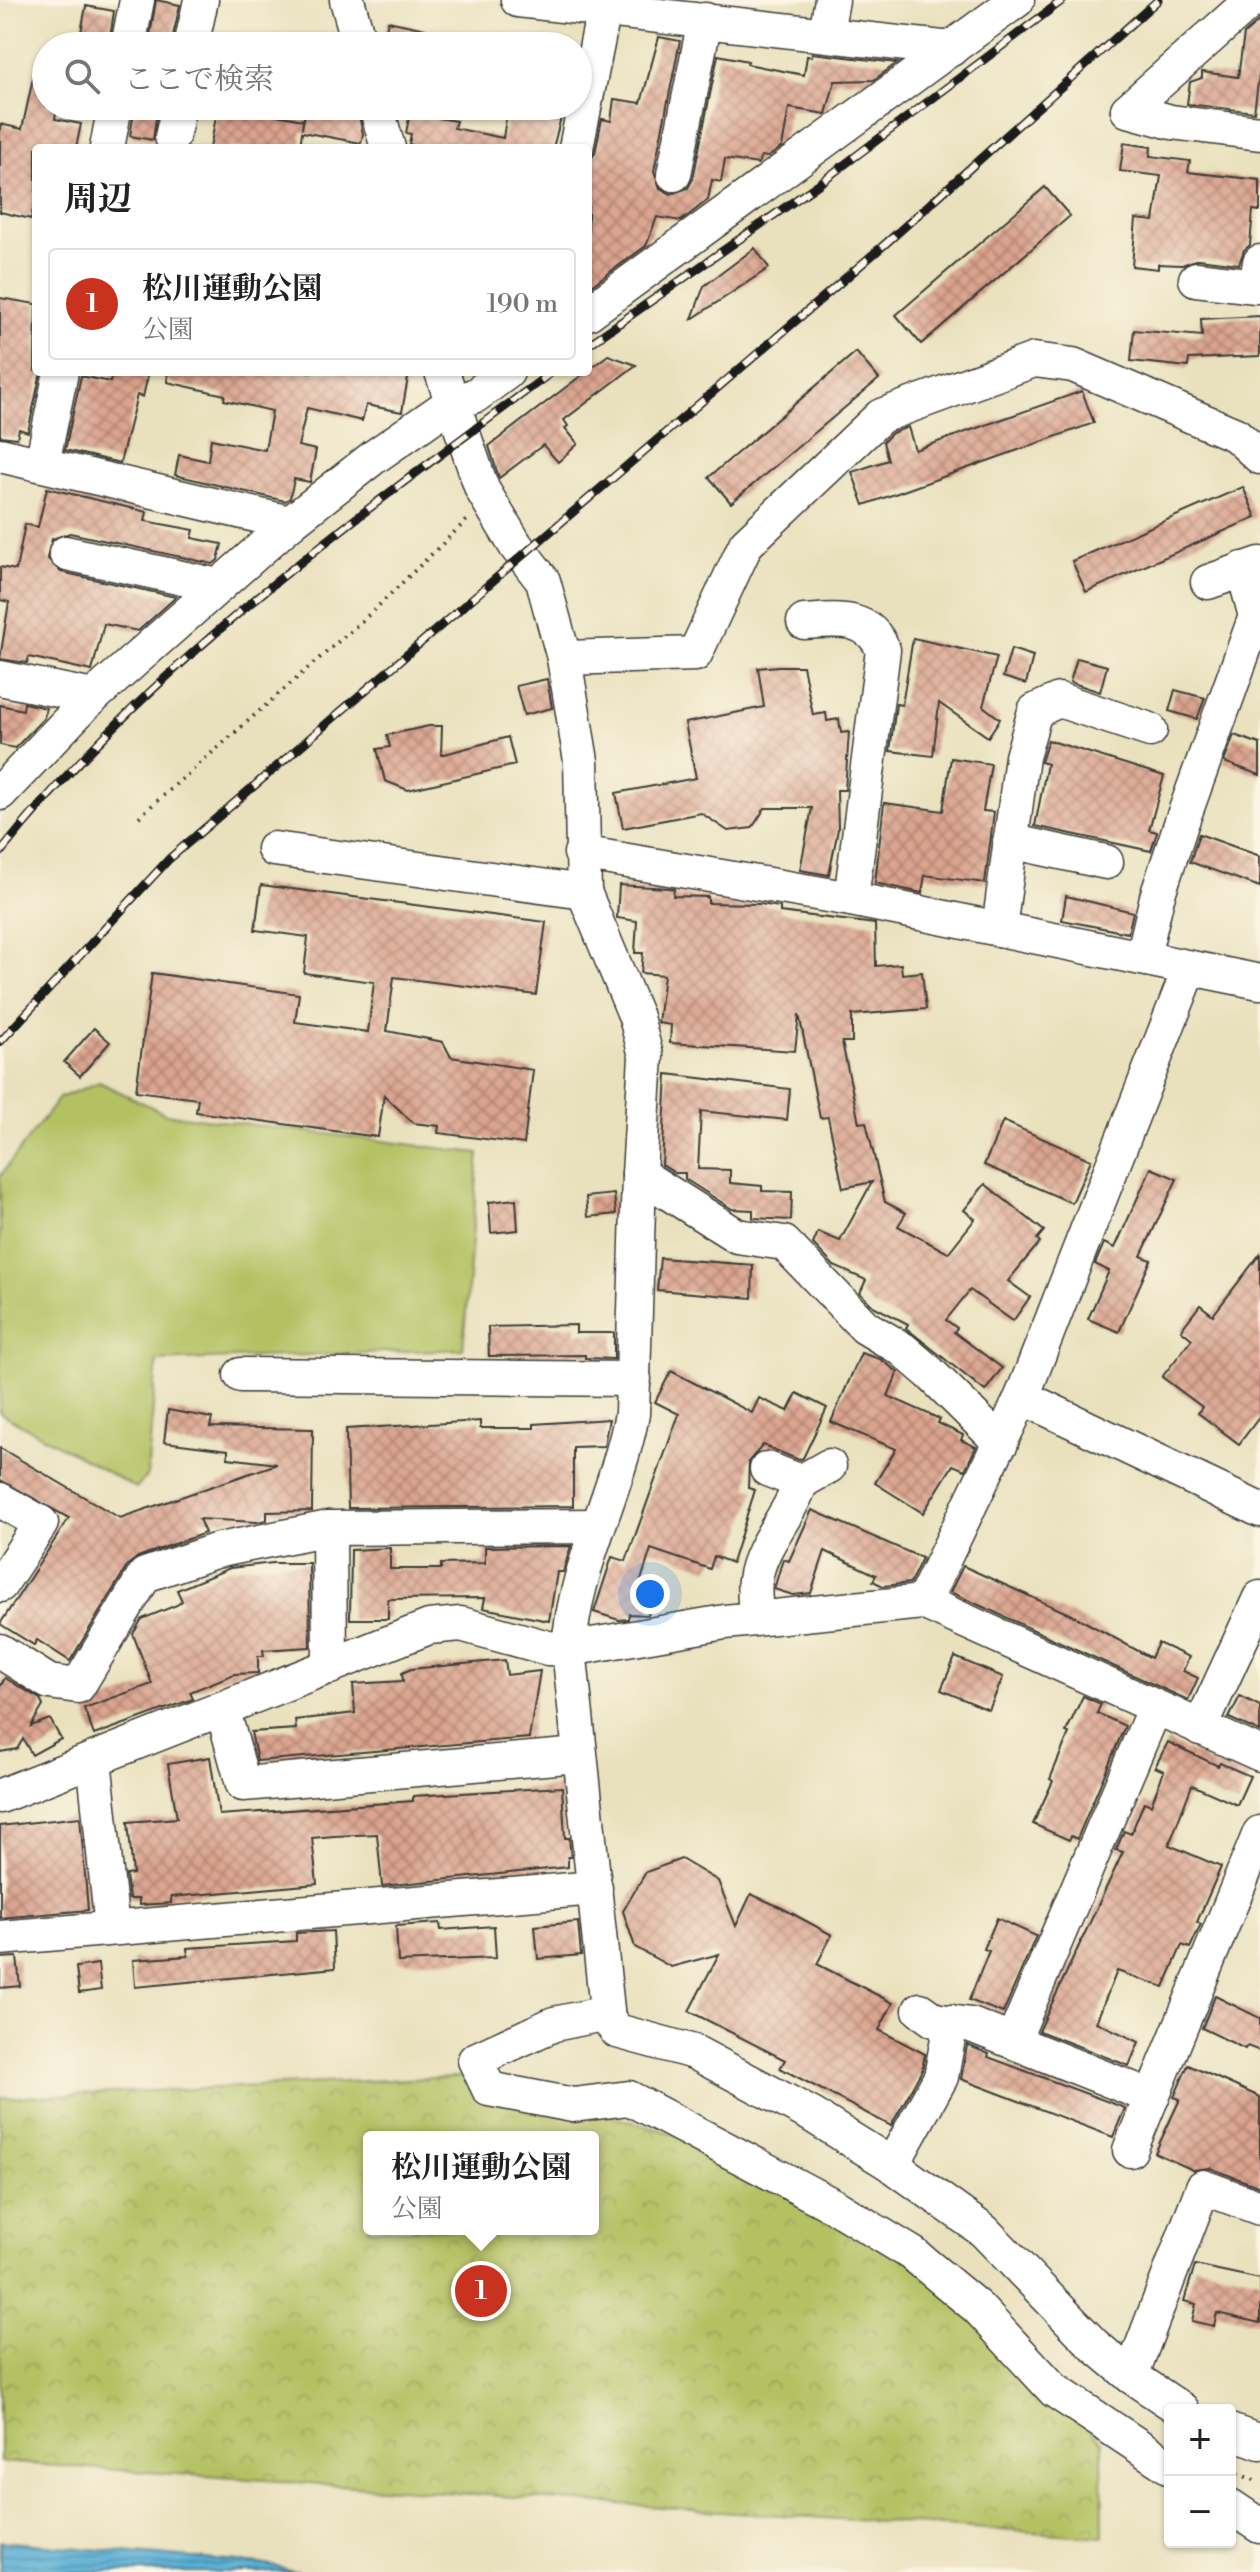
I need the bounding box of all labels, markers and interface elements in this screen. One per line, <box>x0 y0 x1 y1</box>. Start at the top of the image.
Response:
search box <box>32 32 592 120</box>
icon: search <box>60 54 104 98</box>
text: ここで検索 <box>124 61 274 99</box>
text: 周辺 <box>64 179 132 221</box>
text: 松川運動公園 <box>142 270 322 308</box>
text: 1 <box>86 288 98 320</box>
text: 190 m <box>487 288 558 320</box>
text: 公園 <box>142 314 194 346</box>
your location <box>630 1574 670 1614</box>
popup <box>363 2131 599 2235</box>
text: 松川運動公園 <box>391 2149 571 2187</box>
text: 公園 <box>391 2193 443 2225</box>
pin: 1 <box>455 2261 507 2321</box>
map controls <box>1164 2404 1236 2548</box>
button: + <box>1164 2404 1236 2476</box>
button: − <box>1164 2476 1236 2548</box>

